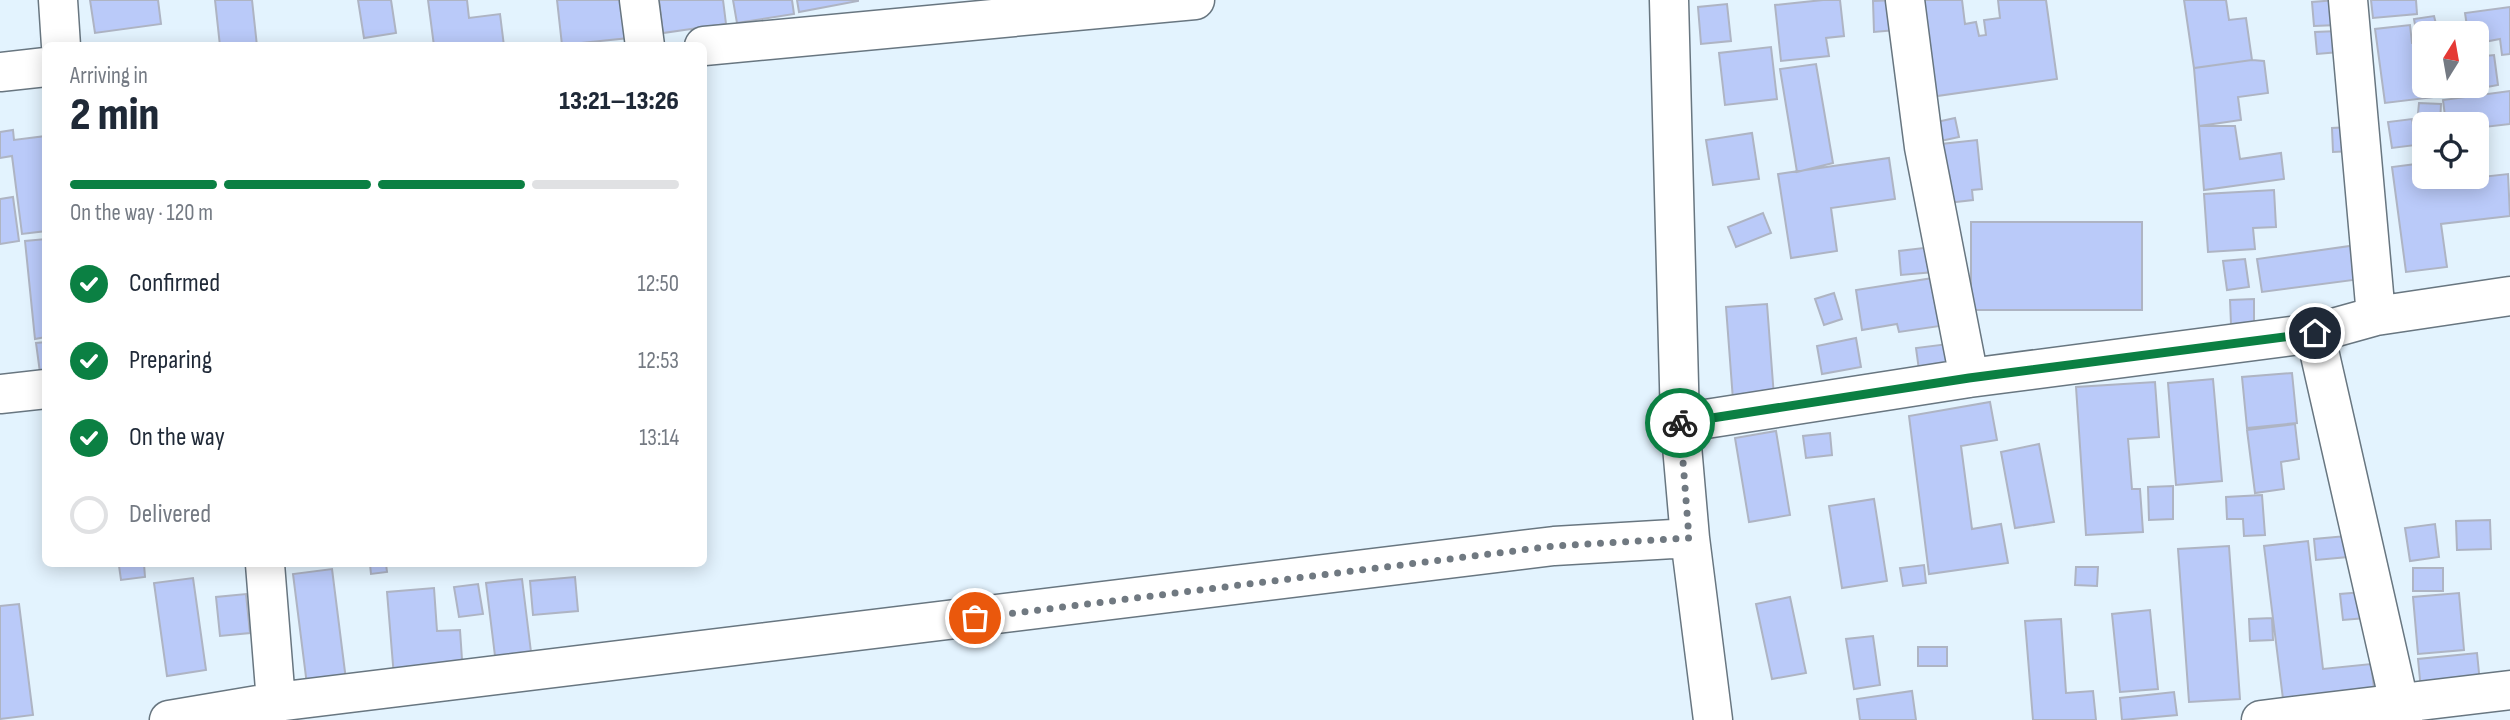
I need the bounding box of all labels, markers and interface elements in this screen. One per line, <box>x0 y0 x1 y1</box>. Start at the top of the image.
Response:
north arrow <box>2412 21 2488 98</box>
map controls <box>2412 21 2489 189</box>
text: Arriving in <box>70 62 148 90</box>
text: 13:21–13:26 <box>559 86 679 117</box>
text: 2 min <box>70 88 159 143</box>
button: locate <box>2412 112 2489 189</box>
text: On the way · 120 m <box>70 199 213 227</box>
icon: check <box>70 265 108 303</box>
text: Confirmed <box>129 268 220 299</box>
text: 12:50 <box>637 270 679 298</box>
pin <box>2285 303 2345 363</box>
icon: home <box>2296 314 2334 352</box>
icon: check <box>70 342 108 380</box>
text: Preparing <box>129 345 212 376</box>
text: 12:53 <box>638 347 679 375</box>
courier <box>1645 388 1715 458</box>
icon: bike <box>1661 404 1699 442</box>
icon: check <box>70 419 108 457</box>
text: On the way <box>129 422 225 453</box>
text: 13:14 <box>639 424 679 452</box>
text: Delivered <box>129 499 211 530</box>
pin <box>945 588 1005 648</box>
icon: bag <box>956 599 994 637</box>

